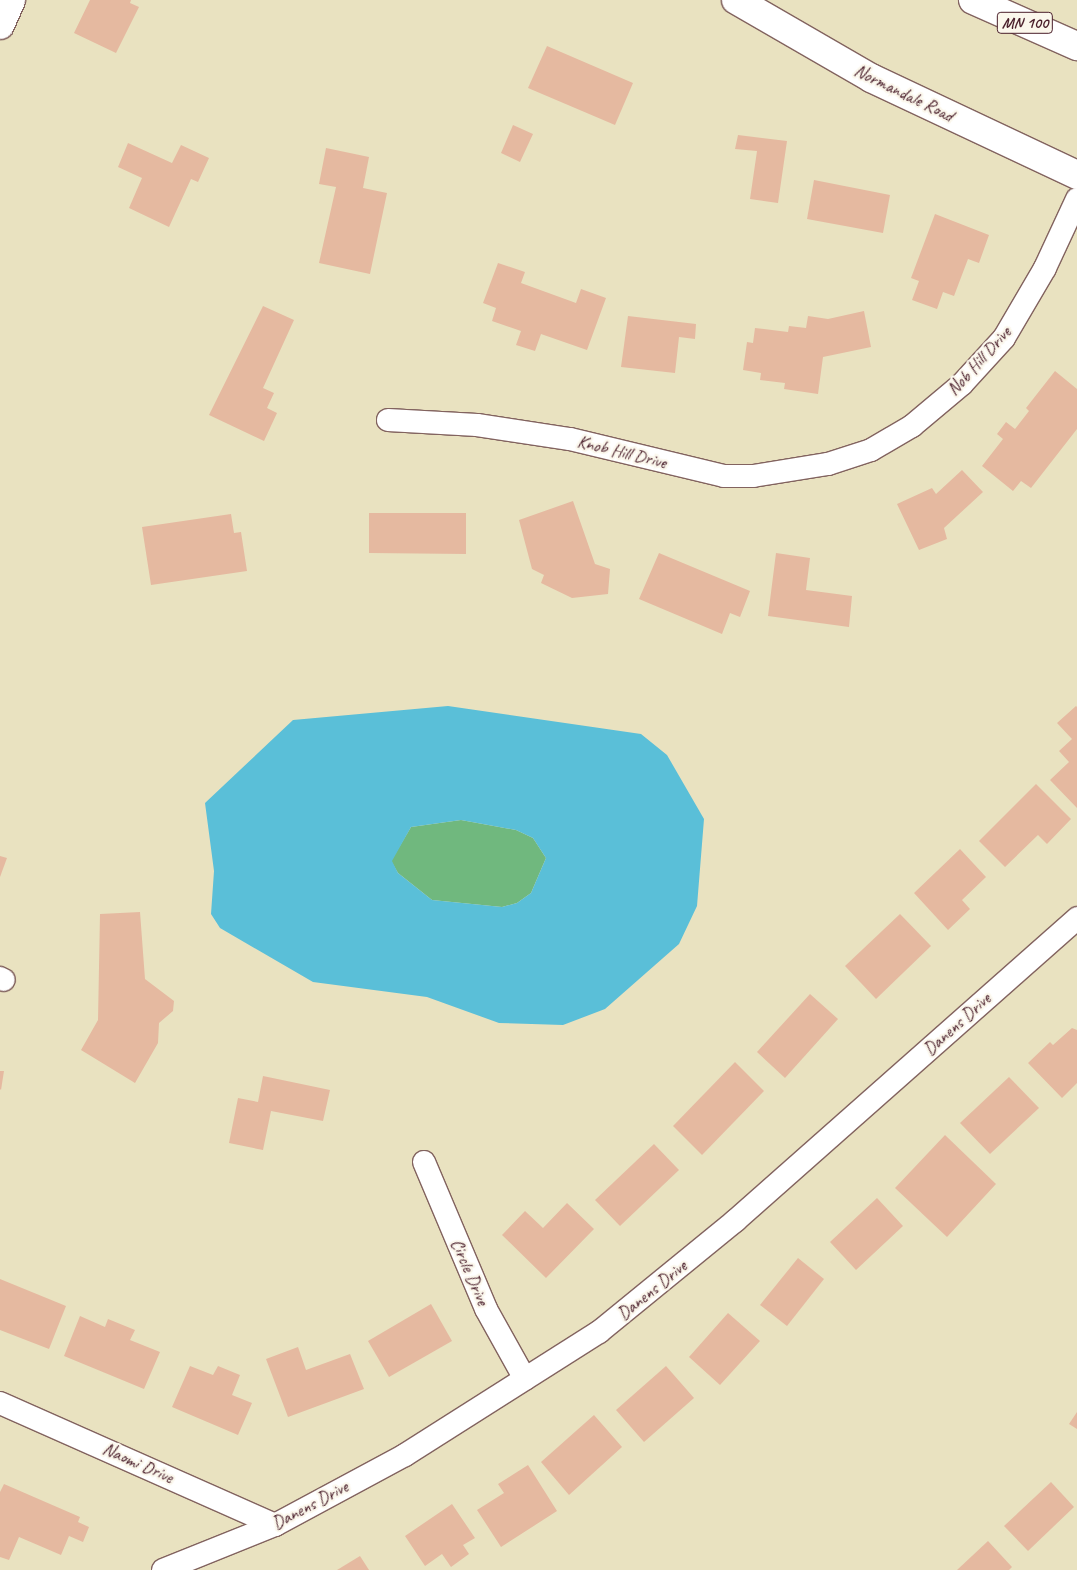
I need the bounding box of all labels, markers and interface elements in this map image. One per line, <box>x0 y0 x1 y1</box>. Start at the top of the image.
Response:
road number: MN 100 <box>996 9 1054 36</box>
street label: Normandale Road <box>851 60 957 126</box>
street label: Nob Hill Drive <box>942 322 1016 400</box>
street label: Knob Hill Drive <box>575 430 669 474</box>
street label: Danens Drive <box>919 988 995 1060</box>
street label: Circle Drive <box>446 1235 494 1309</box>
street label: Danens Drive <box>613 1255 691 1325</box>
street label: Naomi Drive <box>99 1438 177 1488</box>
street label: Danens Drive <box>268 1476 352 1534</box>

